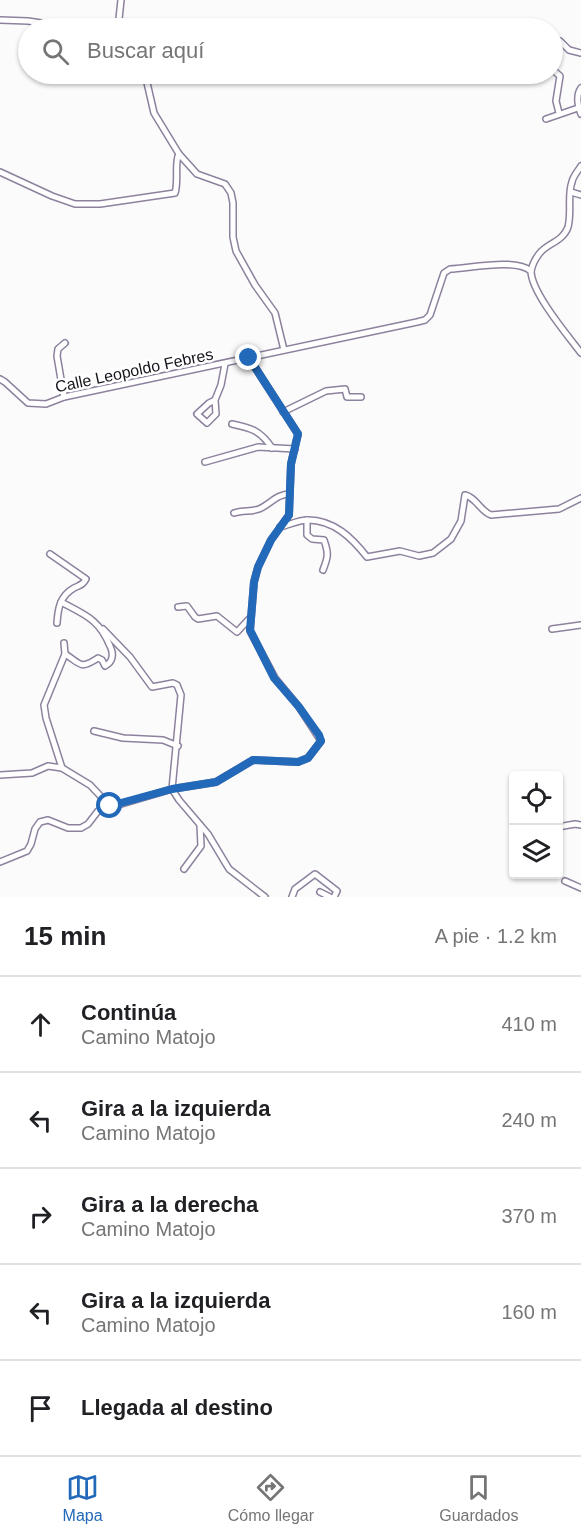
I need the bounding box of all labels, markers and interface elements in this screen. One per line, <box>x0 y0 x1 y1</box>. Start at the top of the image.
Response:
search box <box>18 18 563 84</box>
icon: search <box>39 35 72 68</box>
text: Buscar aquí <box>87 38 204 63</box>
route end <box>235 344 261 370</box>
street label: Calle Leopoldo Febres <box>54 345 215 396</box>
map controls <box>509 771 563 879</box>
button: locate <box>509 771 563 825</box>
route start <box>96 792 122 818</box>
button: layers <box>509 825 563 879</box>
text: 15 min <box>24 921 106 951</box>
text: A pie · 1.2 km <box>435 925 557 947</box>
text: Continúa <box>81 1000 176 1025</box>
icon: ahead <box>24 1008 57 1041</box>
text: 410 m <box>501 1013 557 1035</box>
text: Camino Matojo <box>81 1026 216 1048</box>
text: Gira a la izquierda <box>81 1096 271 1121</box>
icon: left <box>24 1104 57 1137</box>
text: 240 m <box>501 1109 557 1131</box>
text: Camino Matojo <box>81 1122 216 1144</box>
text: Gira a la derecha <box>81 1192 258 1217</box>
icon: right <box>24 1200 57 1233</box>
text: 370 m <box>501 1205 557 1227</box>
text: Camino Matojo <box>81 1218 216 1240</box>
text: Gira a la izquierda <box>81 1288 271 1313</box>
icon: left <box>24 1296 57 1329</box>
text: 160 m <box>501 1301 557 1323</box>
text: Camino Matojo <box>81 1314 216 1336</box>
icon: arrive <box>24 1392 57 1425</box>
text: Llegada al destino <box>81 1395 273 1420</box>
tab: Mapa <box>63 1471 103 1525</box>
tab: Cómo llegar <box>228 1471 314 1525</box>
tab: Guardados <box>439 1471 518 1525</box>

